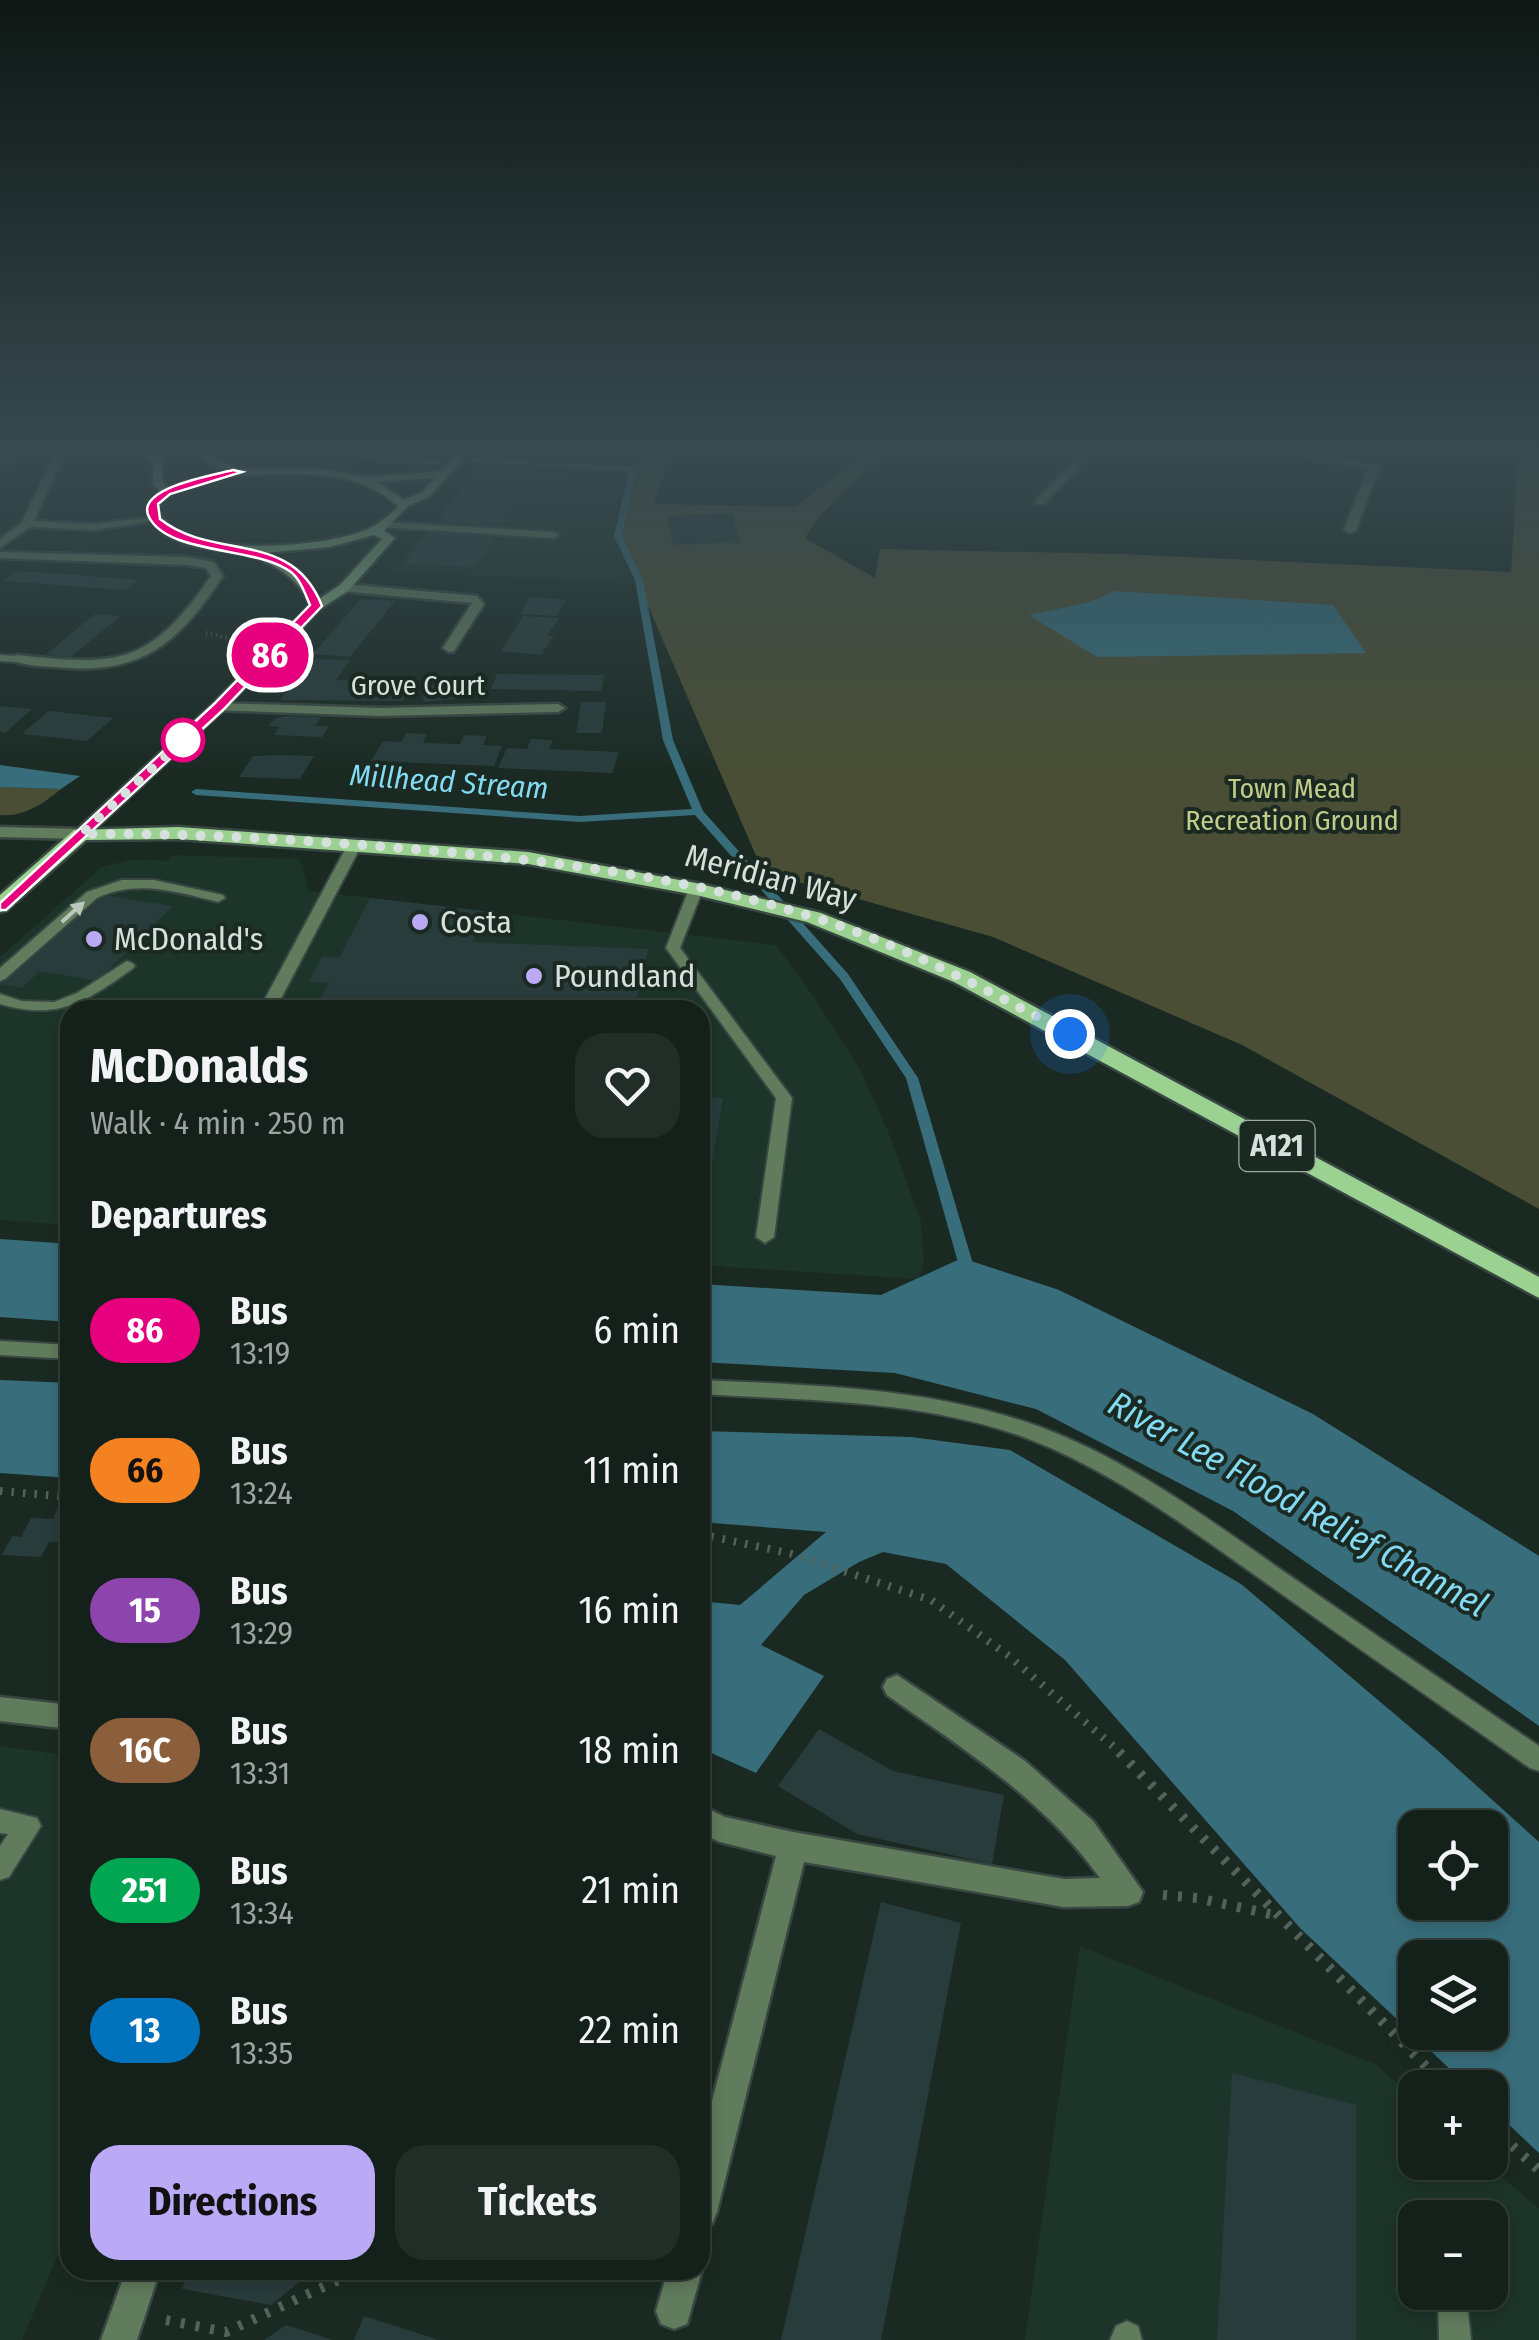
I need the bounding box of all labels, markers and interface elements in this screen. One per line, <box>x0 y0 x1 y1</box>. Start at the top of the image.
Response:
line badge: 86 <box>225 622 315 688</box>
text: 86 <box>252 634 288 676</box>
street label: Grove Court <box>351 669 486 702</box>
unlabelled marker <box>162 719 204 761</box>
water label: Millhead Stream <box>348 757 550 807</box>
park label: Town Mead Recreation Ground <box>1185 772 1399 837</box>
street label: Meridian Way <box>681 836 861 918</box>
one-way arrow <box>60 901 85 923</box>
place label: Costa <box>440 903 512 941</box>
marker: Costa <box>409 911 431 933</box>
place label: McDonald's <box>114 920 263 958</box>
marker: McDonald's <box>83 928 105 950</box>
place label: Poundland <box>554 957 695 995</box>
marker: Poundland <box>523 965 545 987</box>
your location <box>1045 1009 1095 1059</box>
button: heart <box>575 1033 680 1138</box>
text: McDonalds <box>90 1037 308 1095</box>
text: Walk · 4 min · 250 m <box>90 1104 346 1142</box>
road number: A121 <box>1240 1121 1314 1171</box>
text: Departures <box>90 1192 267 1238</box>
text: Bus <box>230 1288 288 1334</box>
text: 6 min <box>593 1307 680 1353</box>
text: 86 <box>127 1309 163 1351</box>
text: 13:19 <box>230 1334 290 1372</box>
water label: River Lee Flood Relief Channel <box>1101 1382 1495 1626</box>
text: Bus <box>230 1428 288 1474</box>
text: 11 min <box>583 1447 680 1493</box>
text: 66 <box>127 1449 163 1491</box>
text: 13:24 <box>230 1474 293 1512</box>
text: Bus <box>230 1568 288 1614</box>
text: 16 min <box>579 1587 680 1633</box>
text: 15 <box>129 1589 161 1631</box>
text: 13:29 <box>230 1614 293 1652</box>
text: Bus <box>230 1708 288 1754</box>
text: 18 min <box>578 1727 680 1773</box>
text: 16C <box>119 1729 171 1771</box>
text: 13:31 <box>230 1754 290 1792</box>
map controls <box>1398 1810 1508 2310</box>
button: locate <box>1398 1810 1508 1920</box>
text: Bus <box>230 1848 288 1894</box>
text: 21 min <box>582 1867 680 1913</box>
text: 251 <box>122 1869 168 1911</box>
text: 13:34 <box>230 1894 294 1932</box>
button: layers <box>1398 1940 1508 2050</box>
text: Bus <box>230 1988 288 2034</box>
text: 22 min <box>579 2007 680 2053</box>
text: 13 <box>129 2009 161 2051</box>
text: 13:35 <box>230 2034 293 2072</box>
button: + <box>1398 2070 1508 2180</box>
button: Directions <box>90 2145 375 2260</box>
button: Tickets <box>395 2145 680 2260</box>
button: − <box>1398 2200 1508 2310</box>

